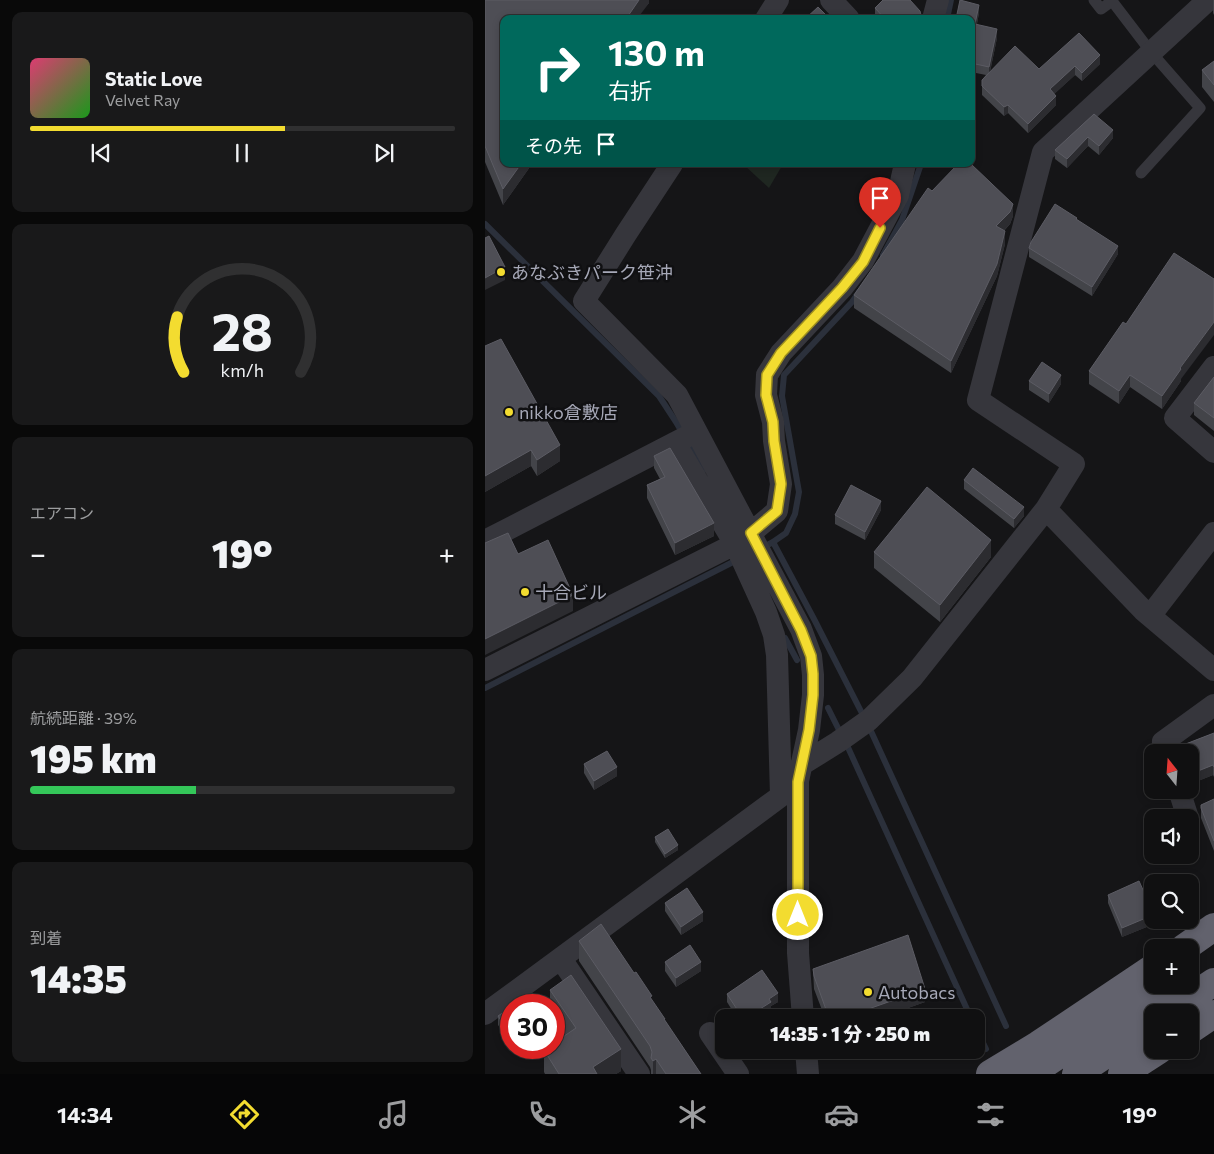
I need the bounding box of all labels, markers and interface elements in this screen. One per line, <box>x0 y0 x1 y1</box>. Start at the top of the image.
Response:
text: 130 m <box>608 30 705 73</box>
icon: right <box>525 35 590 100</box>
text: Static Love <box>105 67 202 90</box>
text: 右折 <box>608 77 652 104</box>
text: Velvet Ray <box>105 90 180 109</box>
icon: arrive <box>592 130 620 158</box>
text: その先 <box>525 134 582 157</box>
icon: previous <box>87 139 115 167</box>
icon: pause <box>228 139 256 167</box>
icon: next <box>370 139 398 167</box>
pin <box>859 177 901 228</box>
icon: arrive <box>866 184 894 212</box>
place label: あなぶきパーク笹沖 <box>511 261 673 283</box>
marker: あなぶきパーク笹沖 <box>495 266 507 278</box>
text: 28 <box>212 298 273 362</box>
text: km/h <box>221 359 264 381</box>
place label: nikko倉敷店 <box>519 401 618 423</box>
marker: nikko倉敷店 <box>503 406 515 418</box>
text: エアコン <box>30 503 94 522</box>
text: 19° <box>212 529 273 576</box>
text: − <box>30 536 46 570</box>
text: + <box>439 536 455 570</box>
place label: 十合ビル <box>535 581 607 603</box>
marker: 十合ビル <box>519 586 531 598</box>
text: 航続距離 · 39% <box>30 708 137 727</box>
text: 195 km <box>30 734 157 781</box>
north arrow <box>1144 744 1199 799</box>
map controls <box>1144 744 1199 1059</box>
button: sound <box>1144 809 1199 864</box>
button: search <box>1144 874 1199 929</box>
position arrow <box>771 888 823 940</box>
text: 到着 <box>30 928 62 947</box>
button: + <box>1144 939 1199 994</box>
text: 14:35 <box>30 954 127 1001</box>
place label: Autobacs <box>878 981 955 1003</box>
marker: Autobacs <box>862 986 874 998</box>
speed limit sign: 30 <box>500 994 565 1059</box>
button: − <box>1144 1004 1199 1059</box>
text: 14:35 · 1 分 · 250 m <box>770 1022 930 1045</box>
icon: directions <box>227 1097 262 1132</box>
icon: music <box>376 1097 411 1132</box>
icon: phone <box>525 1097 560 1132</box>
icon: climate <box>675 1097 710 1132</box>
icon: car <box>824 1097 859 1132</box>
icon: filters <box>973 1097 1008 1132</box>
text: 14:34 <box>57 1101 113 1128</box>
text: 19° <box>1122 1101 1157 1128</box>

